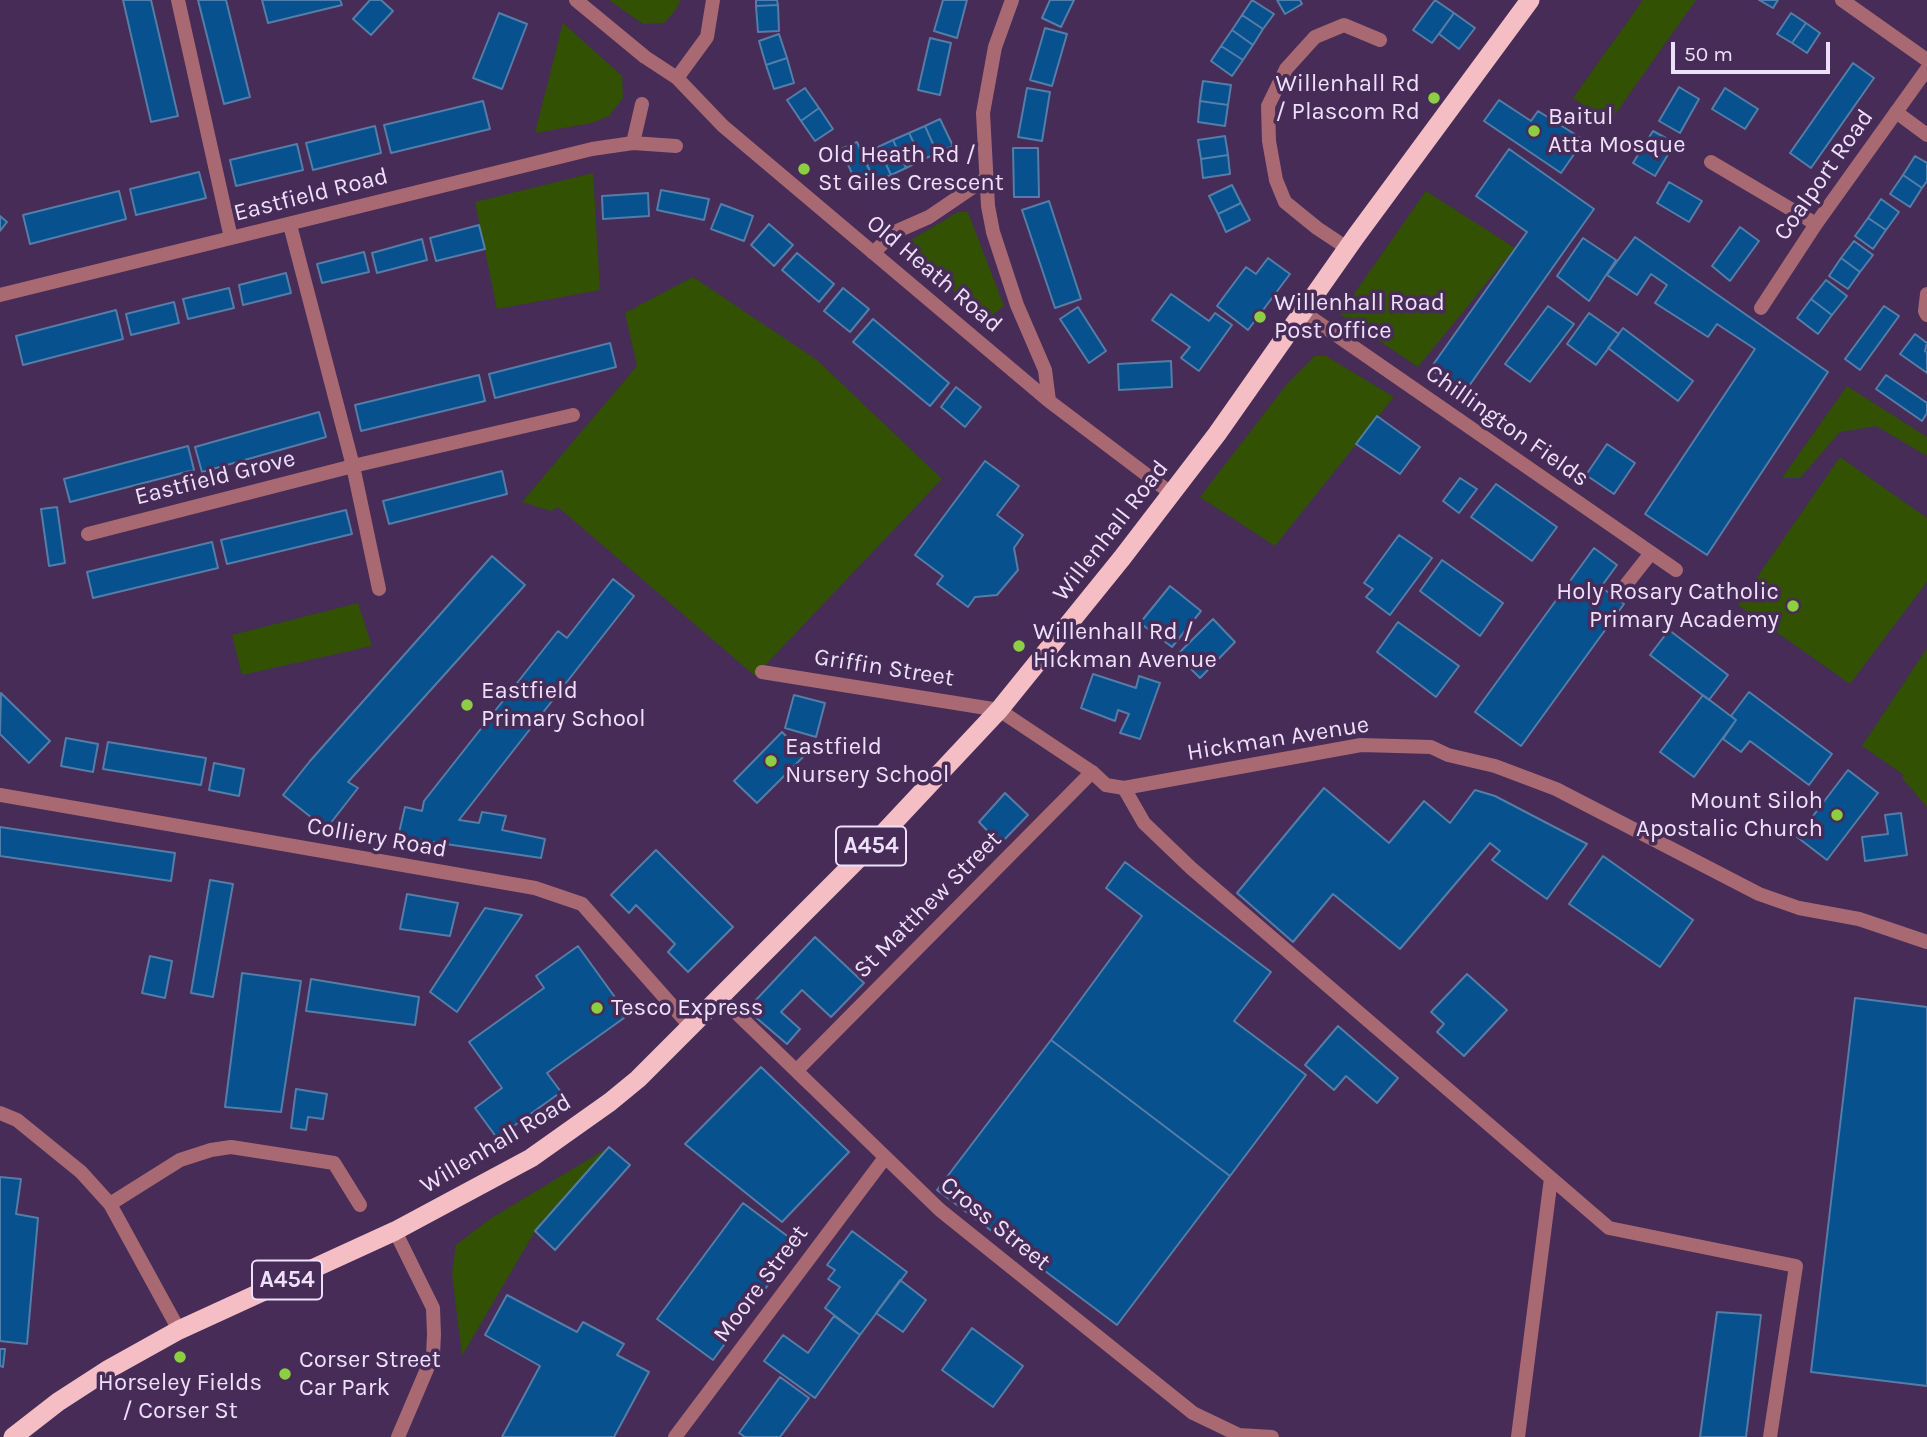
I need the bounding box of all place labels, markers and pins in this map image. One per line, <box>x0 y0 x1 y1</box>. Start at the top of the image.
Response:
place label: Willenhall Rd / Plascom Rd <box>1275 70 1420 126</box>
marker: Willenhall Rd / Plascom Rd <box>1426 90 1442 106</box>
place label: Baitul Atta Mosque <box>1548 103 1686 159</box>
marker: Baitul Atta Mosque <box>1526 123 1542 139</box>
place label: Old Heath Rd / St Giles Crescent <box>818 141 1004 197</box>
marker: Old Heath Rd / St Giles Crescent <box>796 161 812 177</box>
place label: Willenhall Road Post Office <box>1274 289 1445 345</box>
marker: Willenhall Road Post Office <box>1252 309 1268 325</box>
place label: Holy Rosary Catholic Primary Academy <box>1556 578 1779 634</box>
marker: Holy Rosary Catholic Primary Academy <box>1785 598 1801 614</box>
place label: Willenhall Rd / Hickman Avenue <box>1033 618 1217 674</box>
marker: Willenhall Rd / Hickman Avenue <box>1011 638 1027 654</box>
place label: Eastfield Primary School <box>481 677 646 733</box>
marker: Eastfield Primary School <box>459 697 475 713</box>
place label: Eastfield Nursery School <box>785 733 949 789</box>
marker: Eastfield Nursery School <box>763 753 779 769</box>
place label: Mount Siloh Apostalic Church <box>1636 787 1823 843</box>
marker: Mount Siloh Apostalic Church <box>1829 807 1845 823</box>
place label: Tesco Express <box>611 994 763 1022</box>
marker: Tesco Express <box>589 1000 605 1016</box>
place label: Corser Street Car Park <box>299 1346 441 1402</box>
marker: Horseley Fields / Corser St <box>172 1349 188 1365</box>
marker: Corser Street Car Park <box>277 1366 293 1382</box>
place label: Horseley Fields / Corser St <box>98 1369 262 1425</box>

